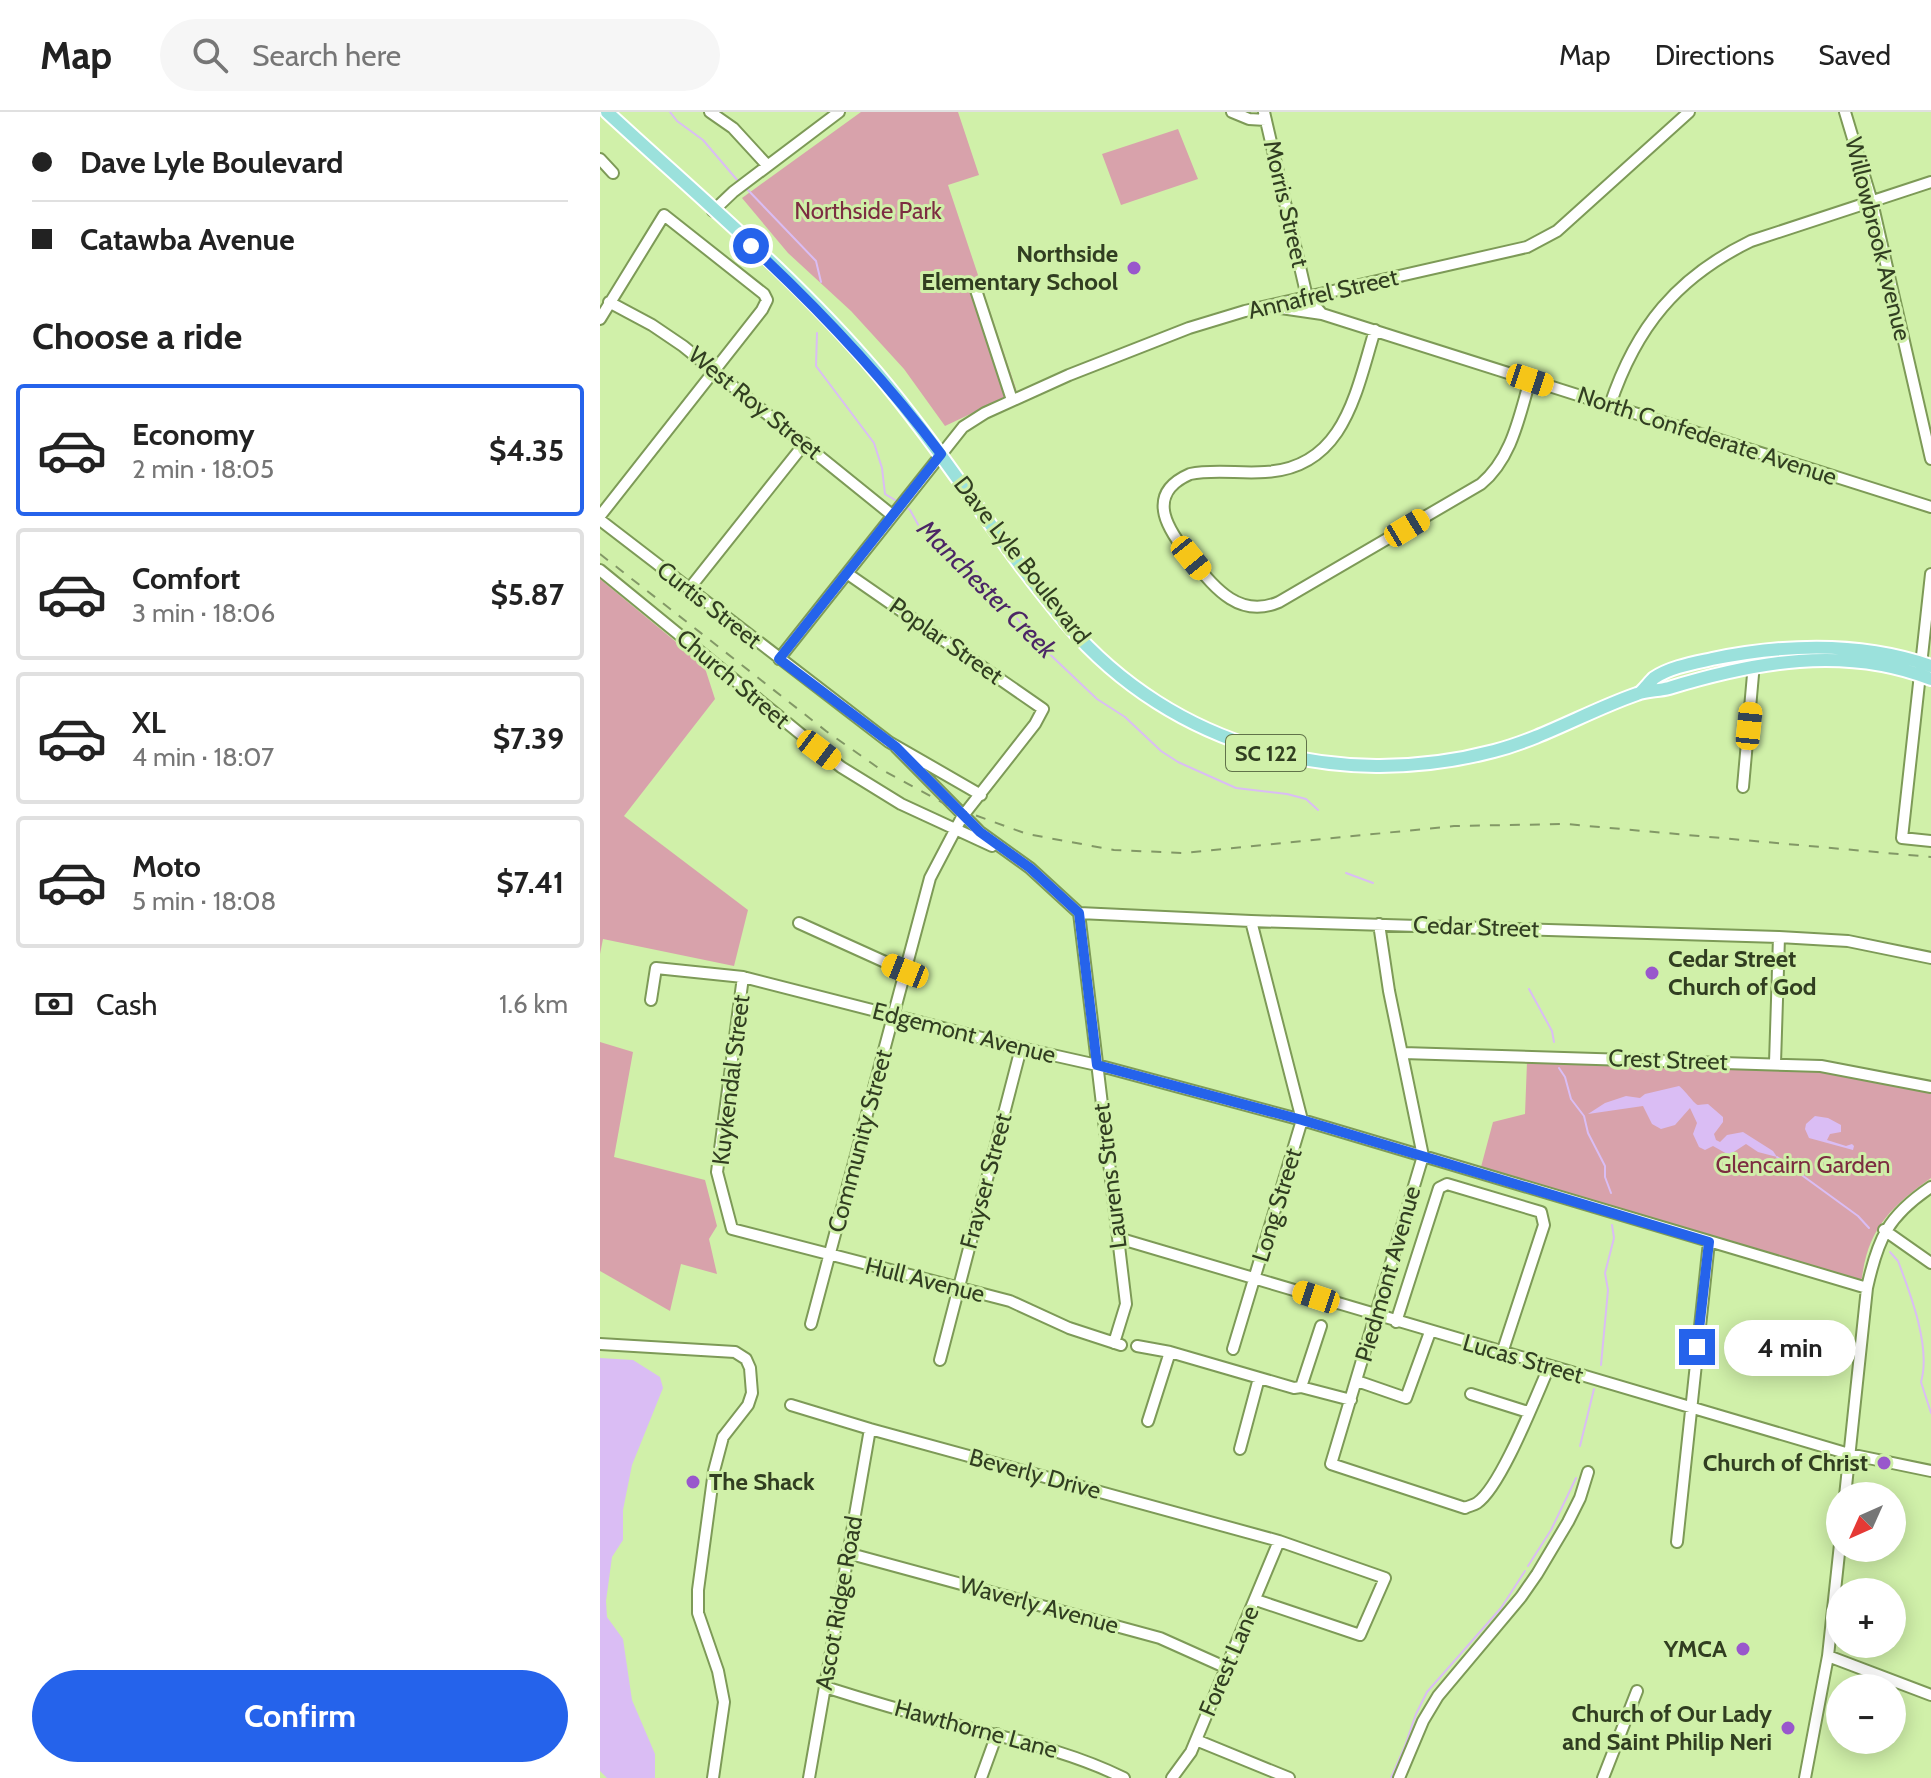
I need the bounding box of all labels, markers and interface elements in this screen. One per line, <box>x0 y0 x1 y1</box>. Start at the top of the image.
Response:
search box <box>160 19 720 91</box>
text: Map <box>40 32 112 79</box>
icon: search <box>188 33 232 77</box>
text: Search here <box>252 37 401 74</box>
text: Map <box>1559 38 1611 72</box>
text: Directions <box>1655 38 1774 72</box>
text: Saved <box>1818 38 1891 72</box>
street label: Willowbrook Avenue <box>1839 134 1918 344</box>
street label: Morris Street <box>1258 137 1315 270</box>
text: Dave Lyle Boulevard <box>80 144 343 181</box>
park label: Northside Park <box>794 196 942 225</box>
text: Catawba Avenue <box>80 221 295 258</box>
route start <box>733 228 769 264</box>
place label: Northside Elementary School <box>921 239 1118 296</box>
marker: Northside Elementary School <box>1125 259 1143 277</box>
street label: Annafrel Street <box>1245 262 1401 325</box>
text: Choose a ride <box>32 314 242 358</box>
street label: West Roy Street <box>683 340 828 465</box>
car <box>1503 361 1557 399</box>
street label: North Confederate Avenue <box>1574 380 1840 491</box>
icon: car <box>36 414 108 486</box>
text: Economy <box>132 416 255 453</box>
text: $4.35 <box>489 432 564 469</box>
text: 2 min · 18:05 <box>132 453 274 485</box>
street label: Dave Lyle Boulevard <box>948 470 1097 649</box>
car <box>1380 505 1434 551</box>
water label: Manchester Creek <box>910 512 1064 666</box>
car <box>1167 532 1215 584</box>
street label: Curtis Street <box>651 555 767 654</box>
icon: car <box>36 558 108 630</box>
text: Comfort <box>132 560 240 597</box>
text: $5.87 <box>490 576 564 613</box>
street label: Poplar Street <box>884 591 1009 690</box>
text: 3 min · 18:06 <box>132 597 275 629</box>
street label: Church Street <box>671 623 796 734</box>
car <box>1735 701 1763 751</box>
icon: car <box>36 702 108 774</box>
text: XL <box>132 704 166 741</box>
text: $7.39 <box>493 720 564 757</box>
car <box>793 726 845 774</box>
road number: SC 122 <box>1226 735 1306 771</box>
text: 4 min · 18:07 <box>132 741 274 773</box>
icon: car <box>36 846 108 918</box>
text: Moto <box>132 848 201 885</box>
text: $7.41 <box>496 864 564 901</box>
text: 5 min · 18:08 <box>132 885 276 917</box>
street label: Cedar Street <box>1412 910 1540 943</box>
place label: Cedar Street Church of God <box>1668 944 1817 1001</box>
car <box>878 951 932 991</box>
marker: Cedar Street Church of God <box>1643 964 1661 982</box>
icon: cash <box>32 982 76 1026</box>
text: Cash <box>96 986 158 1023</box>
text: 1.6 km <box>499 988 568 1020</box>
street label: Kuykendal Street <box>706 993 755 1167</box>
street label: Edgemont Avenue <box>870 996 1059 1069</box>
street label: Crest Street <box>1608 1043 1728 1076</box>
street label: Community Street <box>821 1046 898 1235</box>
street label: Laurens Street <box>1086 1102 1133 1250</box>
street label: Frayser Street <box>954 1110 1017 1252</box>
street label: Long Street <box>1245 1144 1308 1265</box>
park label: Glencairn Garden <box>1715 1150 1891 1179</box>
street label: Piedmont Avenue <box>1349 1183 1426 1365</box>
street label: Hull Avenue <box>862 1251 988 1308</box>
car <box>1289 1278 1343 1316</box>
callout: 4 min <box>1725 1319 1857 1375</box>
street label: Lucas Street <box>1460 1328 1587 1390</box>
route end <box>1679 1329 1715 1365</box>
text: 4 min <box>1757 1332 1823 1364</box>
street label: Beverly Drive <box>966 1442 1104 1505</box>
place label: Church of Christ <box>1703 1448 1868 1477</box>
marker: Church of Christ <box>1875 1454 1893 1472</box>
place label: The Shack <box>709 1467 815 1496</box>
marker: The Shack <box>684 1473 702 1491</box>
north arrow <box>1826 1482 1906 1562</box>
map controls <box>1826 1482 1906 1754</box>
street label: Ascot Ridge Road <box>809 1514 868 1692</box>
street label: Waverly Avenue <box>956 1569 1122 1640</box>
button: + <box>1826 1578 1906 1658</box>
street label: Forest Lane <box>1192 1601 1265 1720</box>
place label: YMCA <box>1663 1634 1727 1663</box>
marker: YMCA <box>1734 1640 1752 1658</box>
button: Confirm <box>32 1670 568 1762</box>
button: − <box>1826 1674 1906 1754</box>
street label: Hawthorne Lane <box>891 1693 1061 1764</box>
place label: Church of Our Lady and Saint Philip Neri <box>1562 1699 1772 1756</box>
marker: Church of Our Lady and Saint Philip Neri <box>1779 1719 1797 1737</box>

